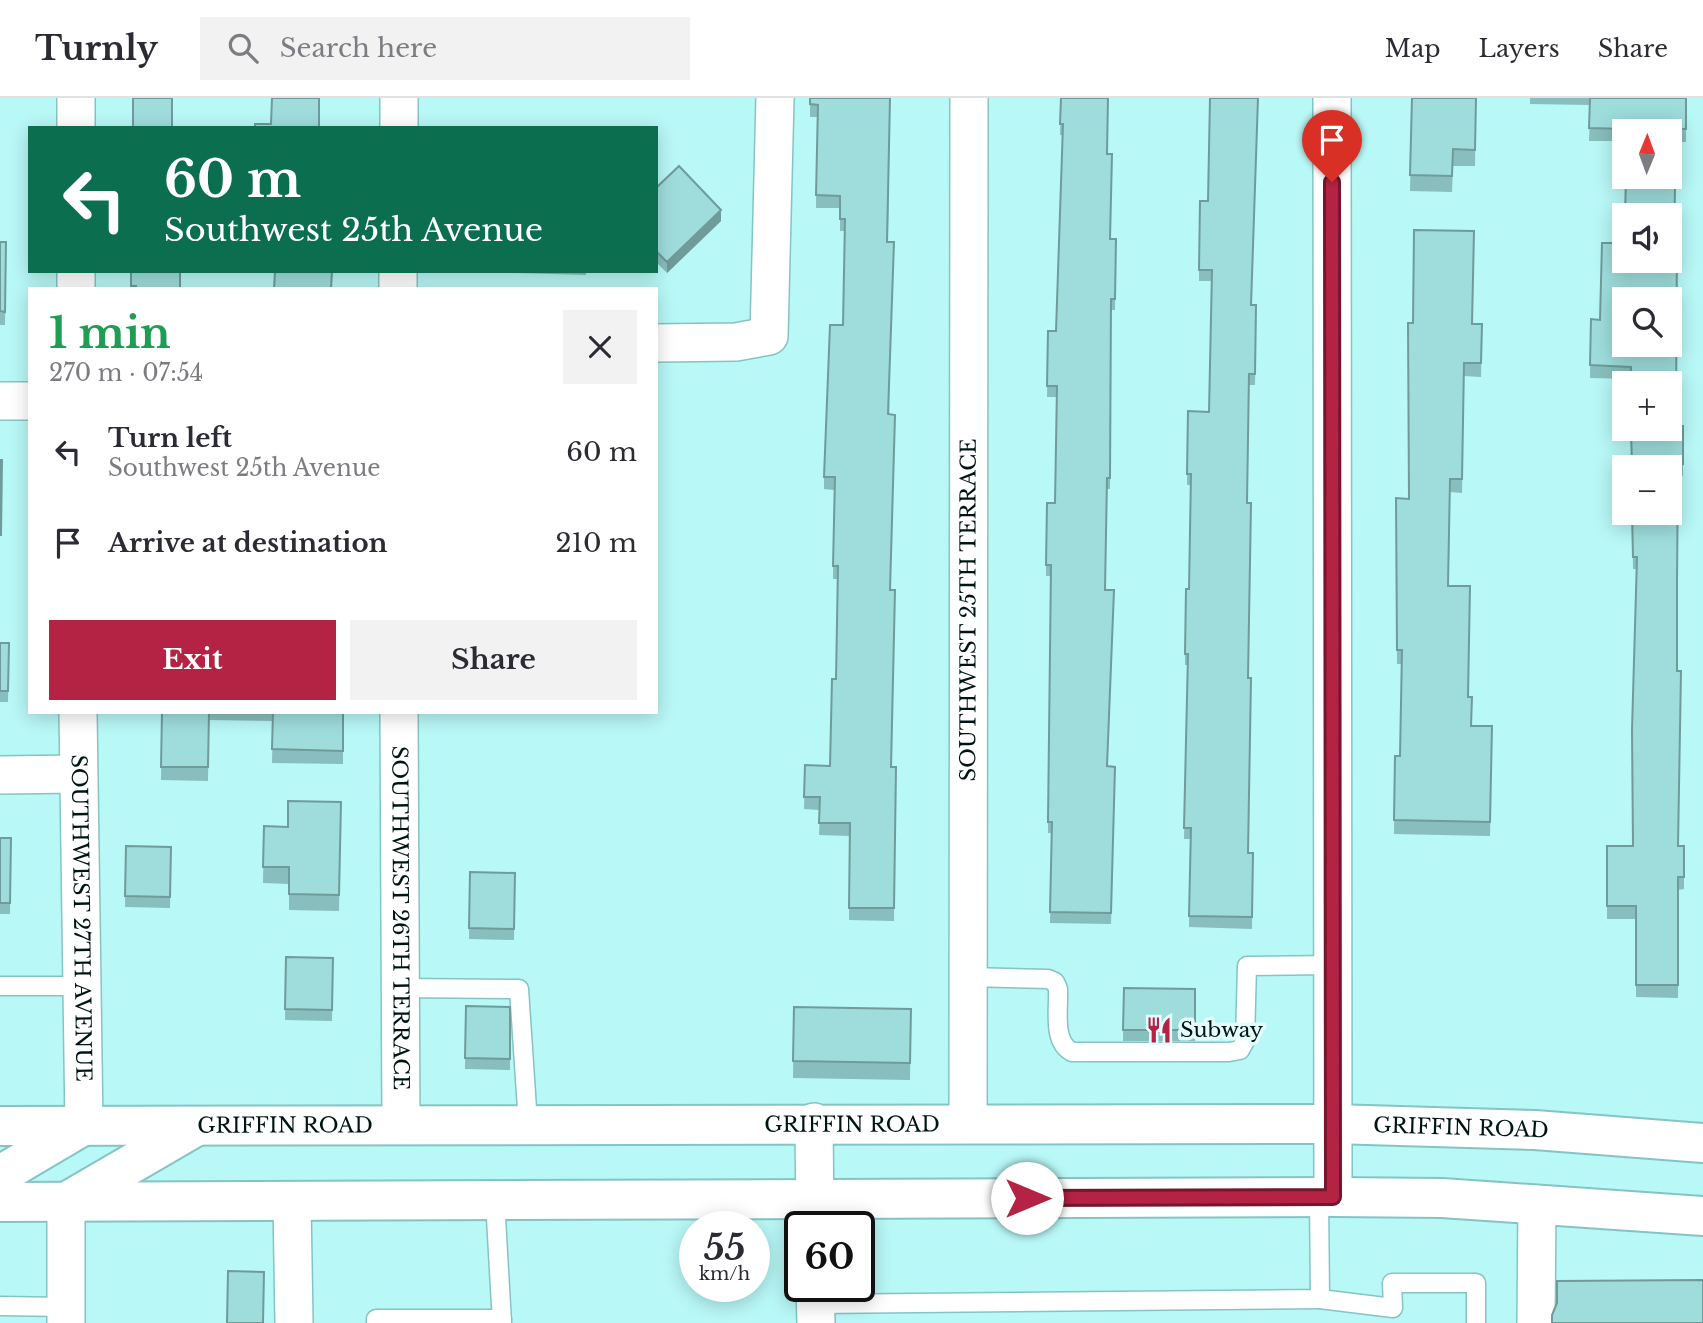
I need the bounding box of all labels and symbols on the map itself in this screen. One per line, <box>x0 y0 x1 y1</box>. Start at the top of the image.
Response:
pin <box>1302 110 1362 182</box>
north arrow <box>1612 119 1682 189</box>
street label: SOUTHWEST 25TH TERRACE <box>955 439 982 781</box>
street label: SOUTHWEST 26TH TERRACE <box>386 746 414 1090</box>
street label: SOUTHWEST 27TH AVENUE <box>66 754 96 1082</box>
restaurant icon: Subway <box>1144 1015 1174 1045</box>
place label: Subway <box>1180 1017 1264 1043</box>
street label: GRIFFIN ROAD <box>197 1112 373 1139</box>
street label: GRIFFIN ROAD <box>764 1112 940 1138</box>
street label: GRIFFIN ROAD <box>1373 1112 1550 1144</box>
position arrow <box>990 1161 1064 1235</box>
speed limit sign: 60 <box>784 1211 875 1302</box>

